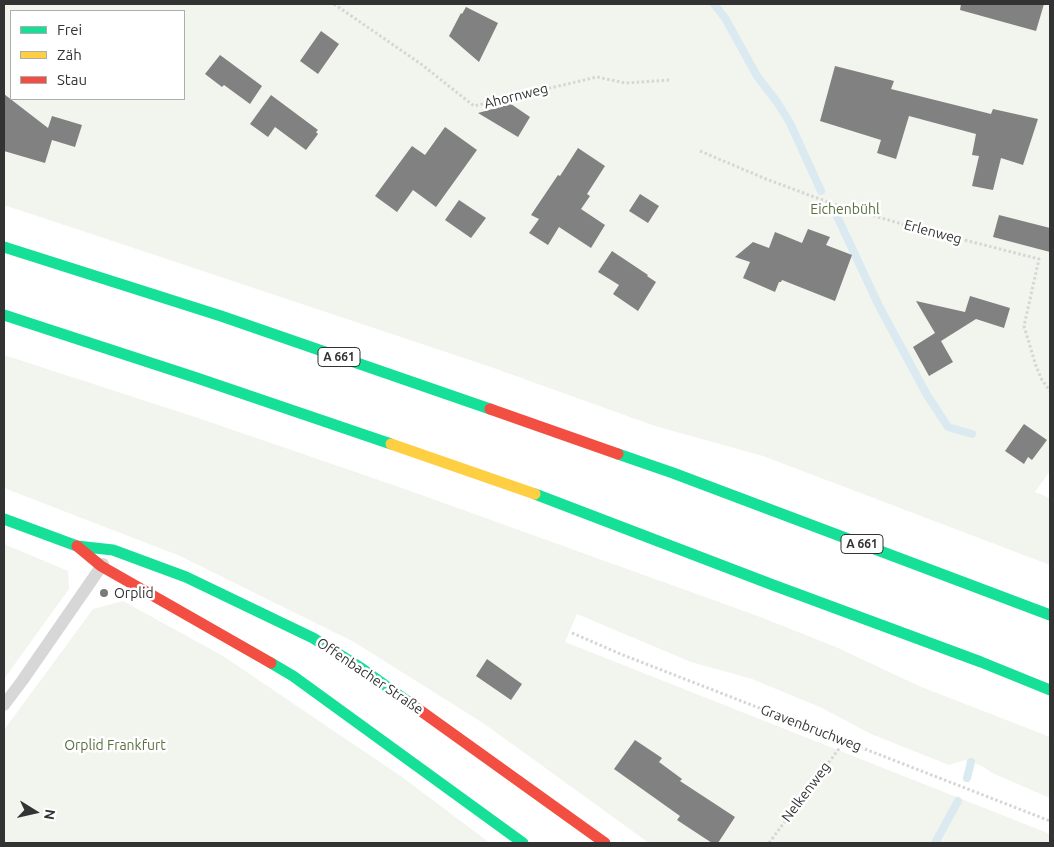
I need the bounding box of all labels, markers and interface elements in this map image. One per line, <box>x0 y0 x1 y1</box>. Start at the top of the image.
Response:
legend <box>10 10 185 100</box>
text: Frei <box>57 21 82 38</box>
text: Zäh <box>57 46 82 63</box>
text: Stau <box>57 71 87 88</box>
street label: Ahornweg <box>482 80 550 112</box>
park label: Eichenbühl <box>810 201 880 217</box>
street label: Erlenweg <box>902 216 964 248</box>
road number: A 661 <box>318 348 360 367</box>
road number: A 661 <box>841 534 883 554</box>
place label: Orplid <box>114 585 154 601</box>
marker: Orplid <box>98 587 110 599</box>
street label: Offenbacher Straße <box>314 634 426 718</box>
street label: Gravenbruchweg <box>758 701 864 755</box>
park label: Orplid Frankfurt <box>64 737 166 753</box>
street label: Nelkenweg <box>778 759 834 825</box>
north arrow <box>10 787 60 837</box>
text: N <box>41 808 59 821</box>

